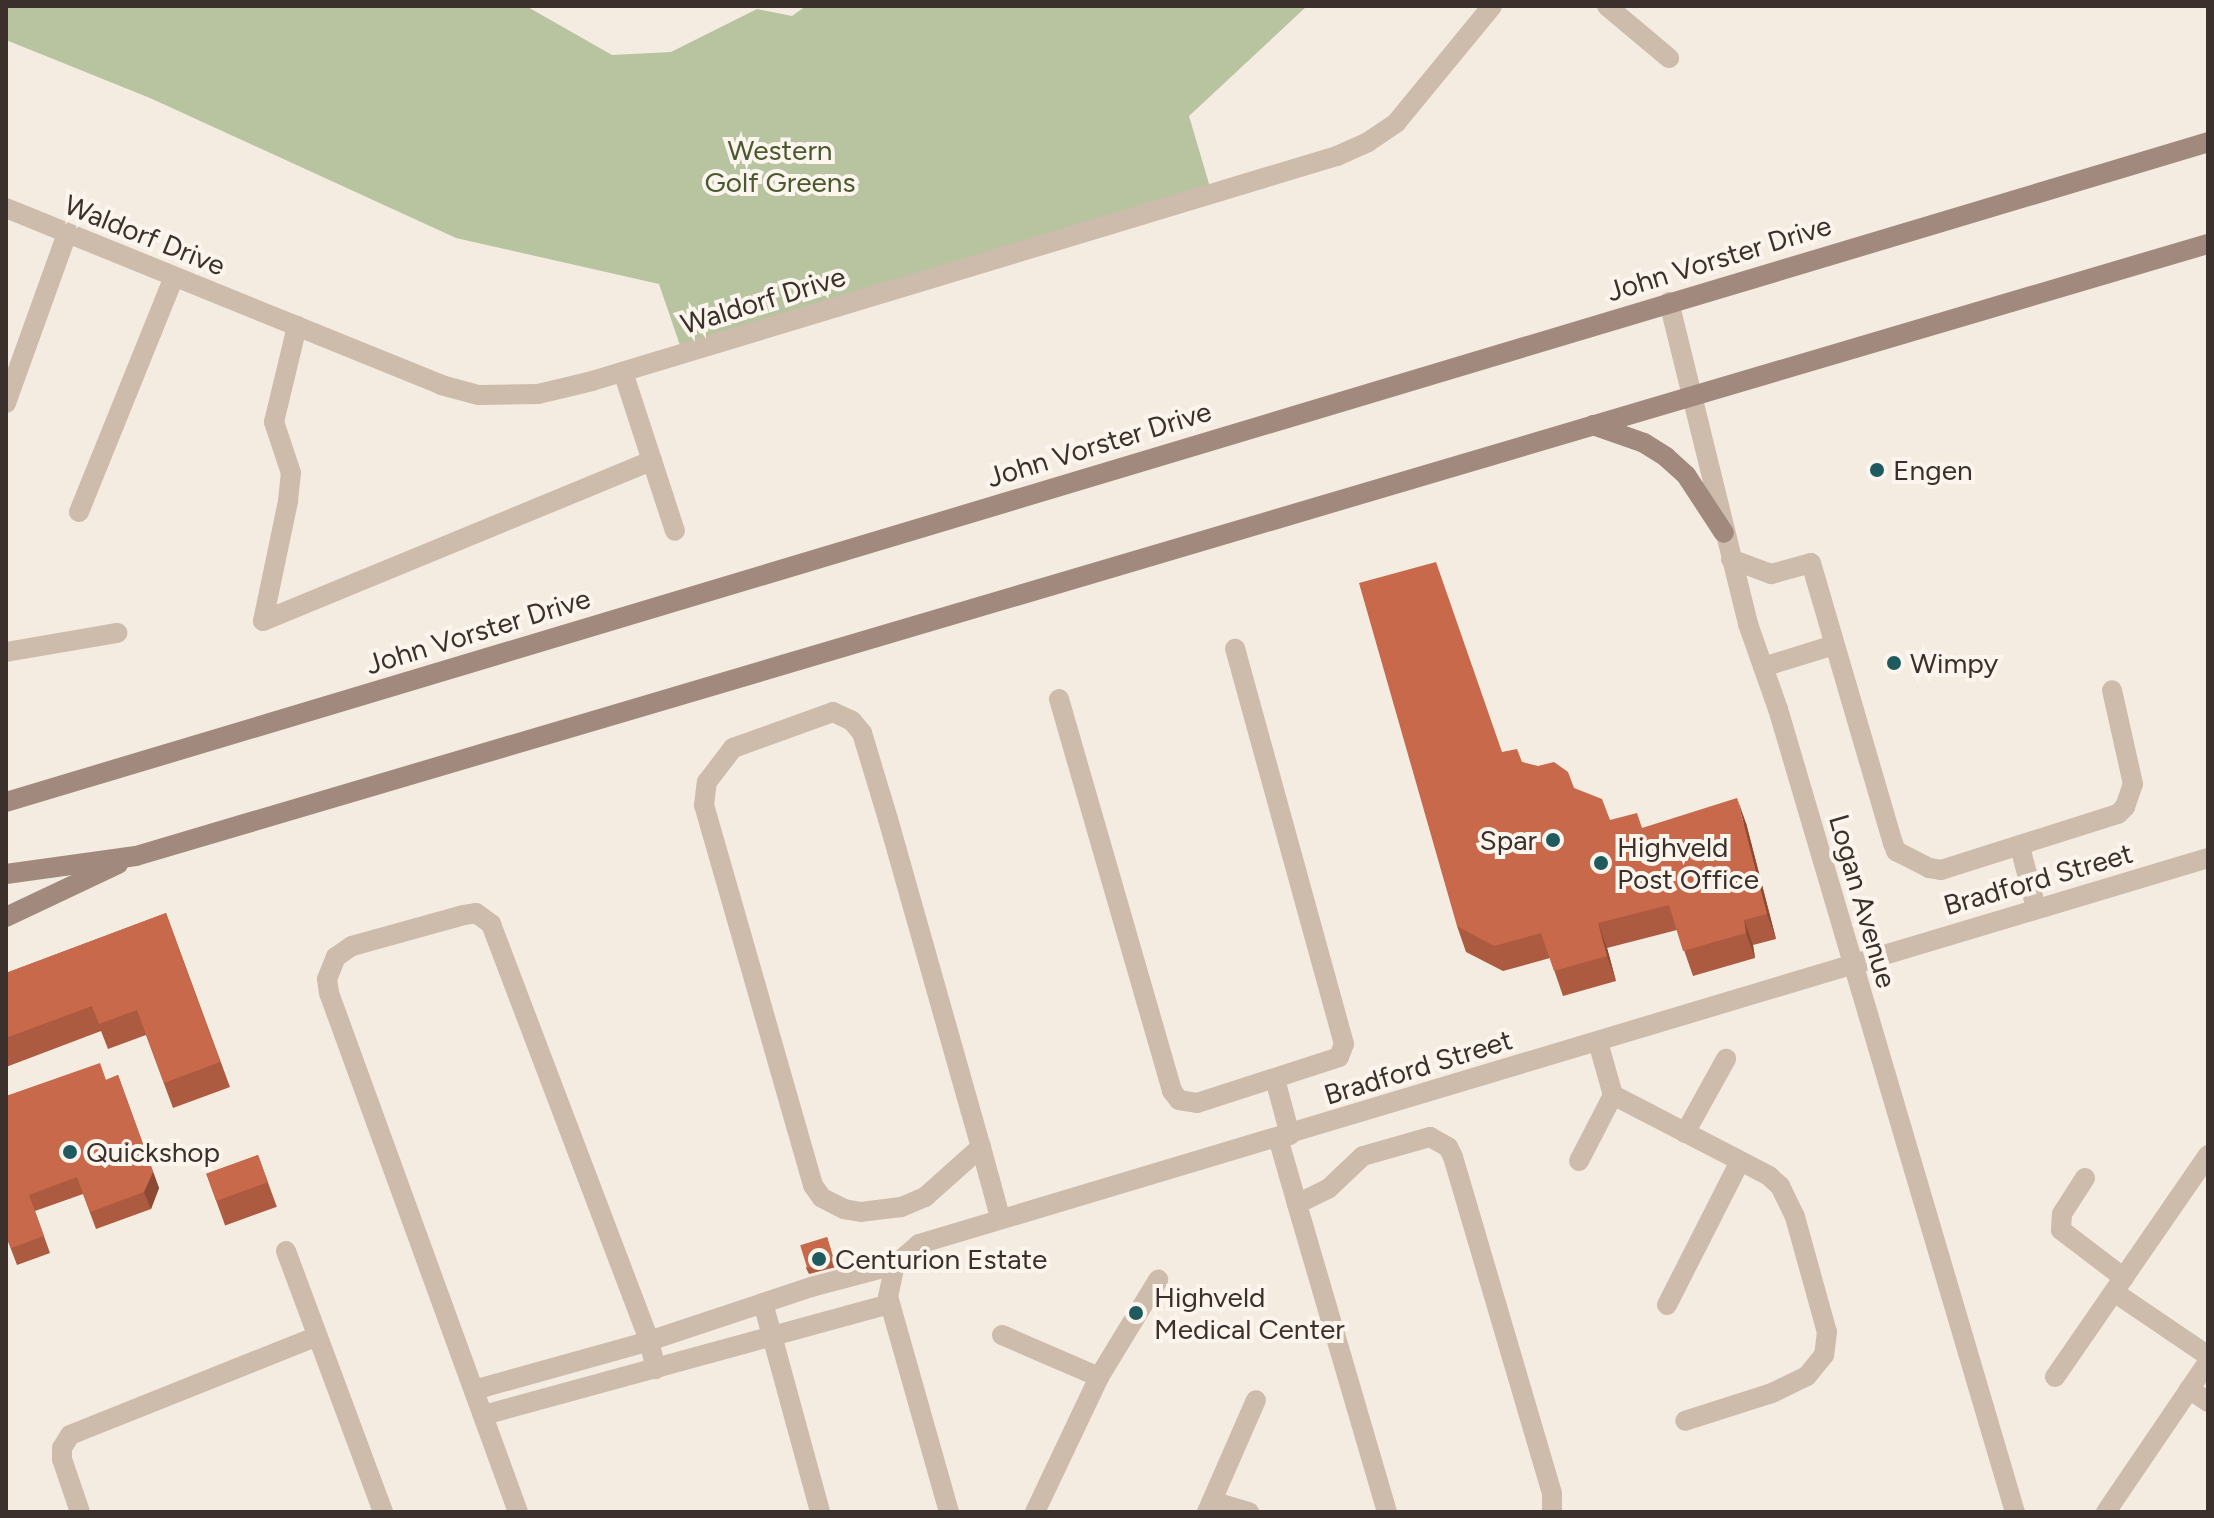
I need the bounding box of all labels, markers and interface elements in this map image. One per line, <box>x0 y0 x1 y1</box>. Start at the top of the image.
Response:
park label: Western Golf Greens <box>705 133 855 199</box>
street label: Waldorf Drive <box>60 188 230 282</box>
street label: John Vorster Drive <box>1603 208 1835 308</box>
street label: Waldorf Drive <box>677 259 849 341</box>
street label: John Vorster Drive <box>983 394 1215 494</box>
place label: Engen <box>1893 453 1973 487</box>
marker: Engen <box>1868 461 1886 479</box>
street label: John Vorster Drive <box>362 581 594 681</box>
place label: Wimpy <box>1910 646 1998 680</box>
marker: Wimpy <box>1885 654 1903 672</box>
street label: Logan Avenue <box>1822 810 1904 992</box>
place label: Spar <box>1480 823 1537 857</box>
place label: Highveld Post Office <box>1617 830 1759 896</box>
marker: Spar <box>1544 831 1562 849</box>
street label: Bradford Street <box>1940 836 2136 922</box>
marker: Highveld Post Office <box>1592 854 1610 872</box>
street label: Bradford Street <box>1320 1022 1516 1112</box>
place label: Quickshop <box>86 1135 220 1169</box>
marker: Quickshop <box>61 1143 79 1161</box>
place label: Centurion Estate <box>835 1242 1047 1276</box>
marker: Centurion Estate <box>810 1250 828 1268</box>
place label: Highveld Medical Center <box>1154 1280 1345 1346</box>
marker: Highveld Medical Center <box>1125 1302 1147 1324</box>

